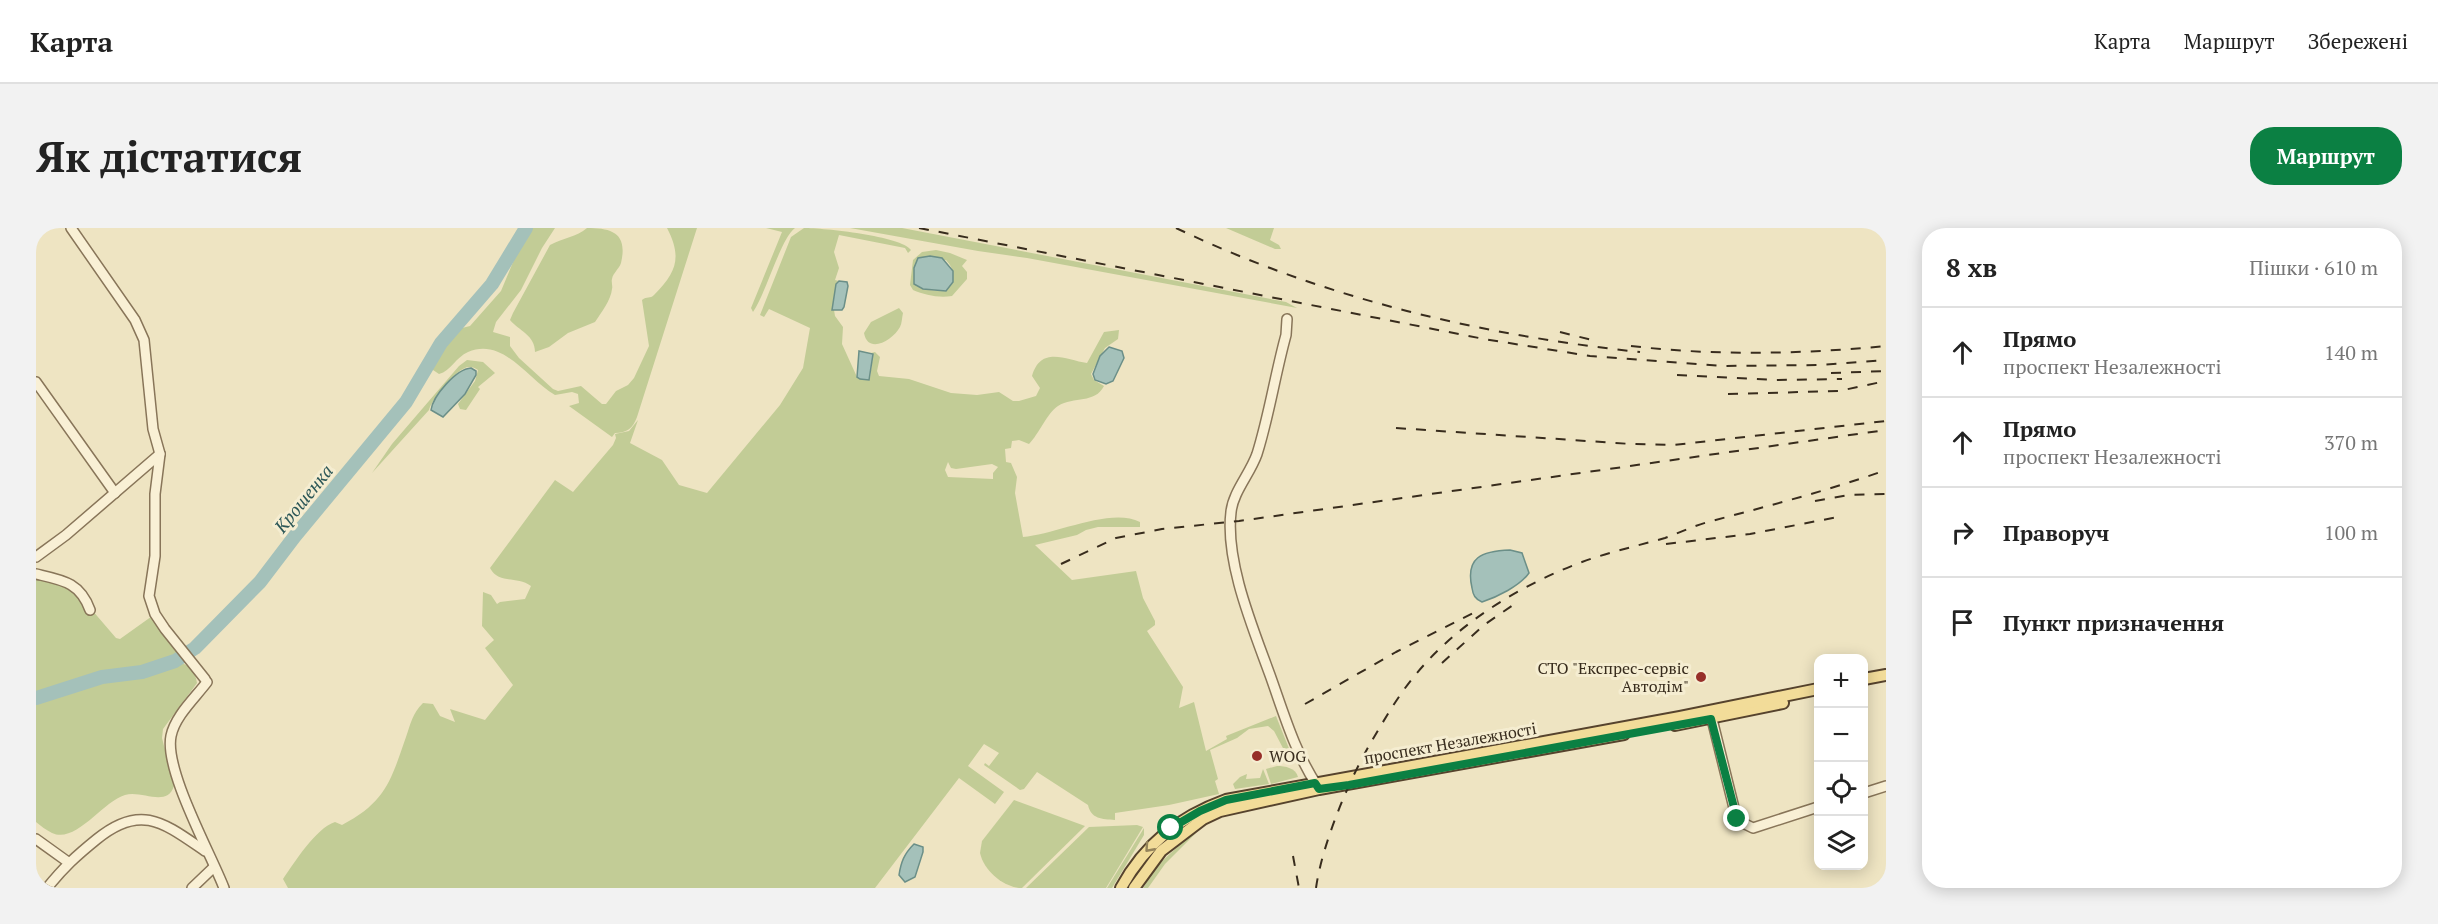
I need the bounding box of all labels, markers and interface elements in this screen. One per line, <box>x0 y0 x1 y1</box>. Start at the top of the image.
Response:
text: Карта <box>30 23 113 60</box>
text: Карта <box>2094 27 2151 55</box>
text: Маршрут <box>2184 27 2275 55</box>
text: Збережені <box>2308 27 2408 55</box>
button: Маршрут <box>2250 127 2402 185</box>
text: Як дістатися <box>36 128 302 184</box>
text: 8 хв <box>1946 250 1997 284</box>
text: Пішки · 610 m <box>2249 254 2378 281</box>
text: Прямо <box>2003 324 2076 353</box>
icon: ahead <box>1946 336 1979 369</box>
text: 140 m <box>2324 339 2378 366</box>
text: проспект Незалежності <box>2003 353 2222 380</box>
text: Прямо <box>2003 414 2076 443</box>
icon: ahead <box>1946 426 1979 459</box>
text: 370 m <box>2324 429 2378 456</box>
text: проспект Незалежності <box>2003 443 2222 470</box>
water label: Крошенка <box>268 459 338 538</box>
icon: right <box>1946 516 1979 549</box>
text: Праворуч <box>2003 518 2109 547</box>
text: 100 m <box>2324 519 2378 546</box>
icon: arrive <box>1946 606 1979 639</box>
text: Пункт призначення <box>2003 608 2224 637</box>
map controls <box>1814 654 1868 870</box>
button: + <box>1814 654 1868 708</box>
place label: СТО "Експрес-сервіс Автодім" <box>1537 657 1689 697</box>
marker: СТО "Експрес-сервіс Автодім" <box>1694 670 1708 684</box>
button: − <box>1814 708 1868 762</box>
street label: проспект Незалежності <box>1362 717 1538 769</box>
place label: WOG <box>1269 745 1306 767</box>
marker: WOG <box>1250 749 1264 763</box>
button: locate <box>1814 762 1868 816</box>
route end <box>1723 805 1749 831</box>
route start <box>1157 814 1183 840</box>
button: layers <box>1814 816 1868 870</box>
one-way arrow <box>1145 841 1156 852</box>

